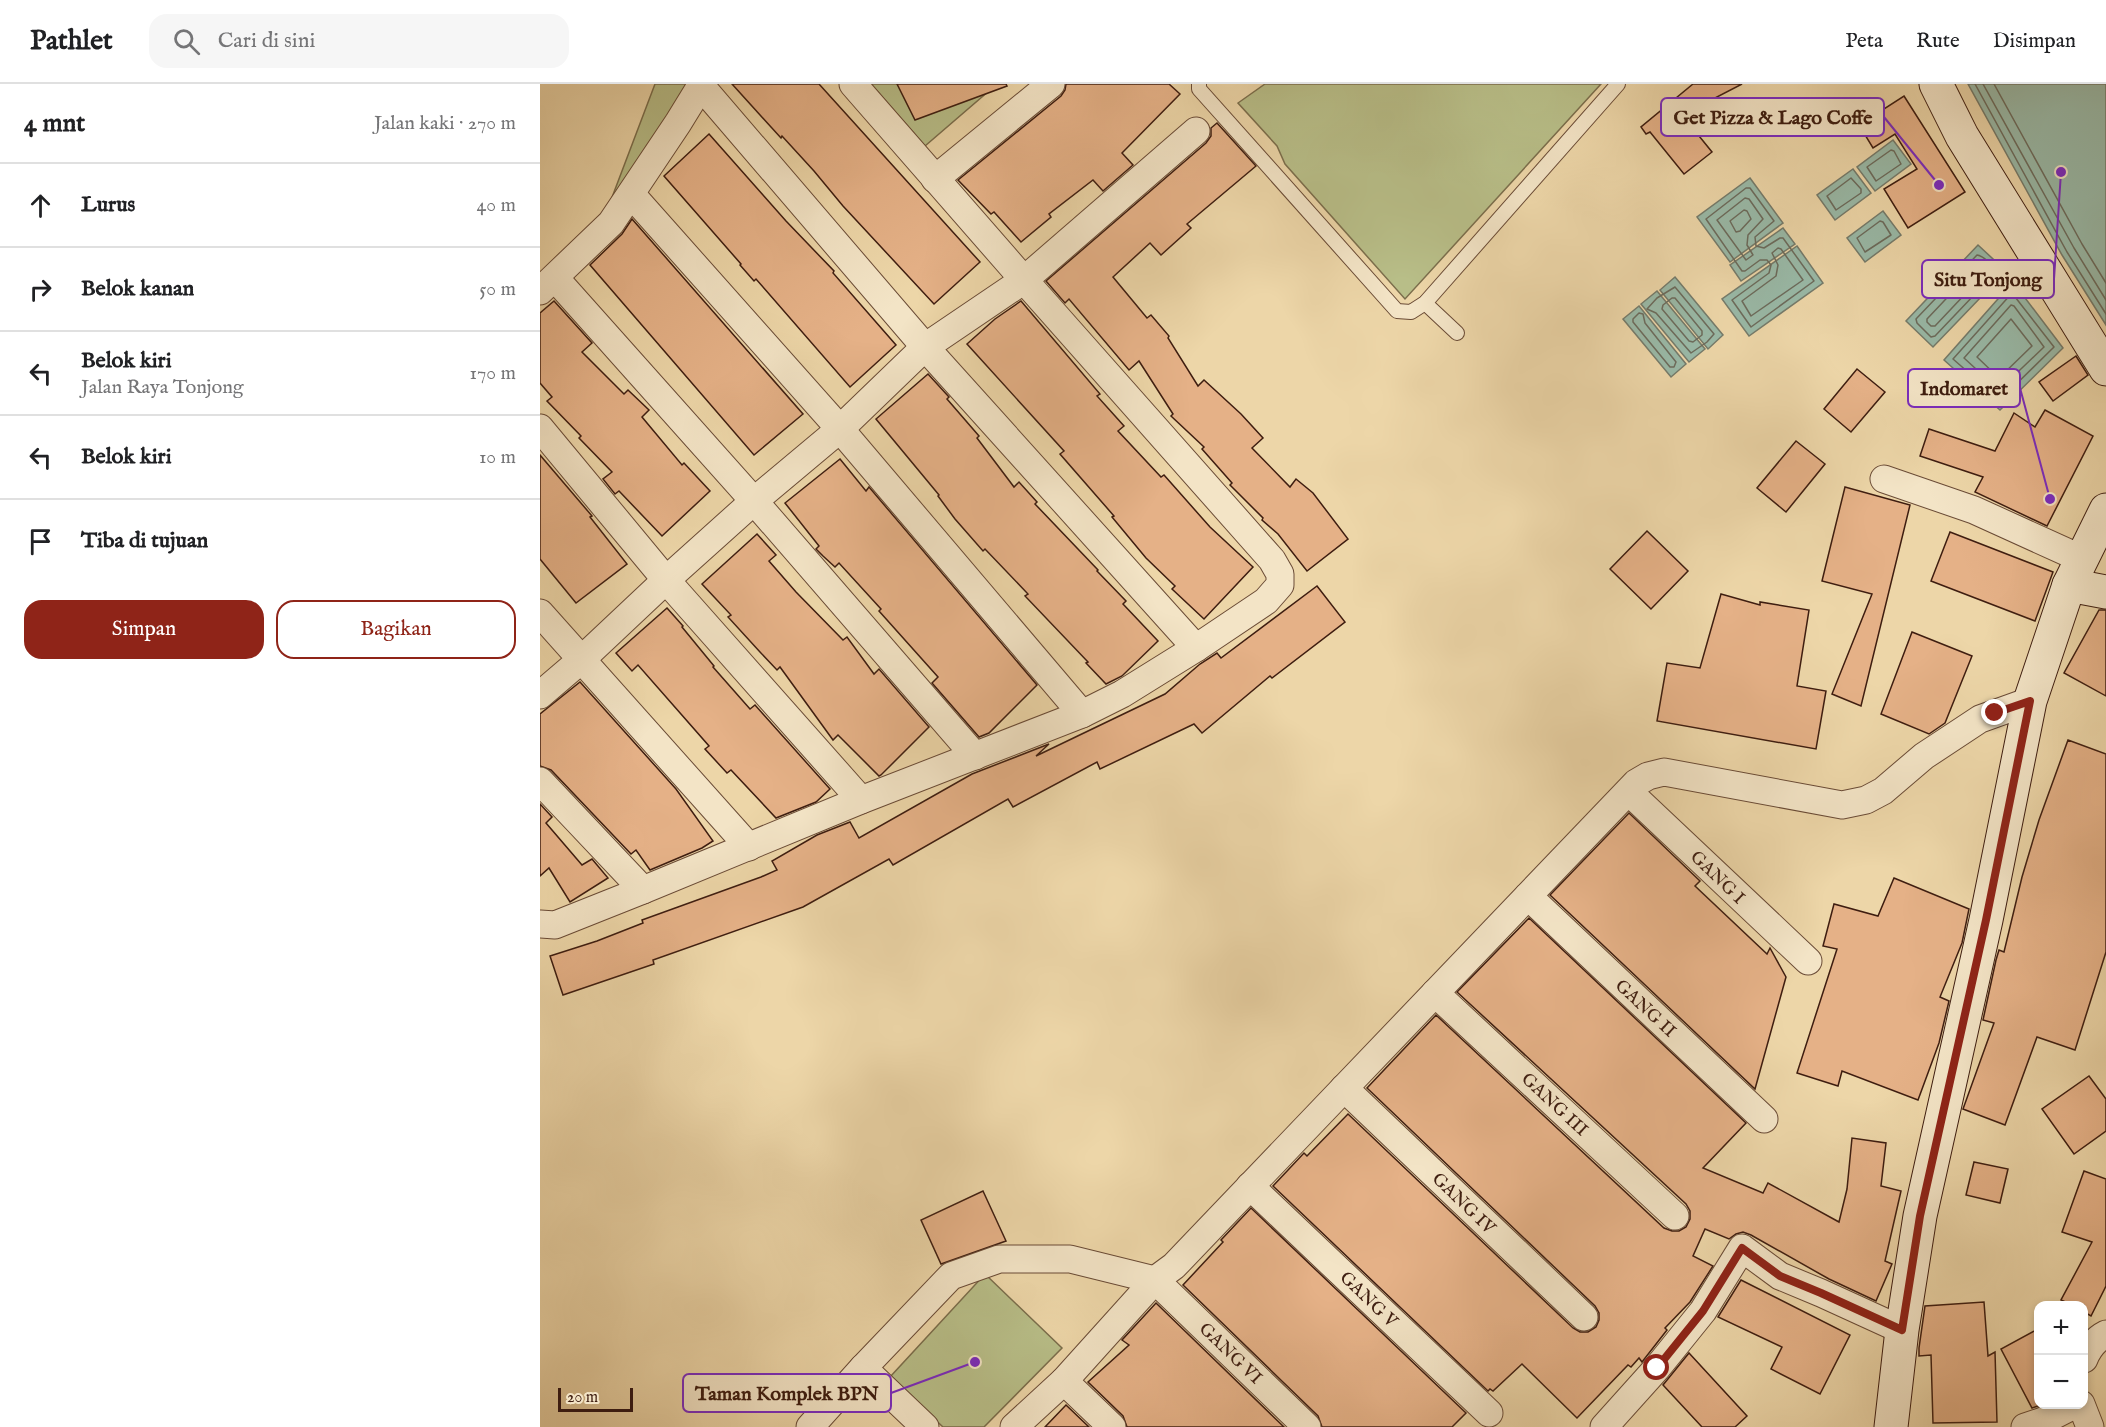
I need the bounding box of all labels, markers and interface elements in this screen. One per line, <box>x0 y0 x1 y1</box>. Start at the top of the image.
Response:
search box <box>149 14 569 68</box>
text: Pathlet <box>30 24 113 59</box>
icon: search <box>170 25 203 58</box>
text: Cari di sini <box>218 27 315 55</box>
text: Peta <box>1845 28 1883 55</box>
text: Rute <box>1916 28 1960 55</box>
text: Disimpan <box>1993 28 2076 55</box>
callout: Get Pizza & Lago Coffe <box>1661 98 1884 136</box>
text: Get Pizza & Lago Coffe <box>1673 106 1873 131</box>
text: 4 mnt <box>24 107 85 140</box>
text: Jalan kaki · 270 m <box>374 111 516 136</box>
icon: ahead <box>24 189 57 222</box>
text: Lurus <box>81 191 135 219</box>
text: 40 m <box>477 193 516 218</box>
callout: Situ Tonjong <box>1922 260 2054 298</box>
text: Situ Tonjong <box>1934 268 2043 293</box>
icon: right <box>24 273 57 306</box>
text: Belok kanan <box>81 275 194 303</box>
text: 50 m <box>479 277 516 302</box>
text: Belok kiri <box>81 347 172 375</box>
icon: left <box>24 357 57 390</box>
text: 170 m <box>470 361 516 386</box>
callout: Indomaret <box>1908 369 2020 407</box>
text: Jalan Raya Tonjong <box>81 375 244 400</box>
text: Indomaret <box>1920 377 2008 402</box>
icon: left <box>24 441 57 474</box>
text: Belok kiri <box>81 443 172 471</box>
text: 10 m <box>479 445 516 470</box>
icon: arrive <box>24 525 57 558</box>
text: Tiba di tujuan <box>81 527 208 555</box>
button: Simpan <box>24 600 264 659</box>
button: Bagikan <box>276 600 516 659</box>
route end <box>1981 699 2007 725</box>
street label: GANG I <box>1685 846 1749 910</box>
street label: GANG II <box>1610 975 1681 1043</box>
street label: GANG III <box>1516 1068 1592 1142</box>
street label: GANG IV <box>1426 1168 1500 1241</box>
street label: GANG V <box>1334 1267 1403 1334</box>
map controls <box>2034 1301 2088 1409</box>
button: + <box>2034 1301 2088 1355</box>
street label: GANG VI <box>1193 1318 1267 1390</box>
route start <box>1643 1354 1669 1380</box>
button: − <box>2034 1355 2088 1409</box>
callout: Taman Komplek BPN <box>683 1374 891 1412</box>
text: Taman Komplek BPN <box>694 1382 880 1407</box>
scale bar <box>558 1385 633 1412</box>
text: 20 m <box>567 1388 598 1408</box>

